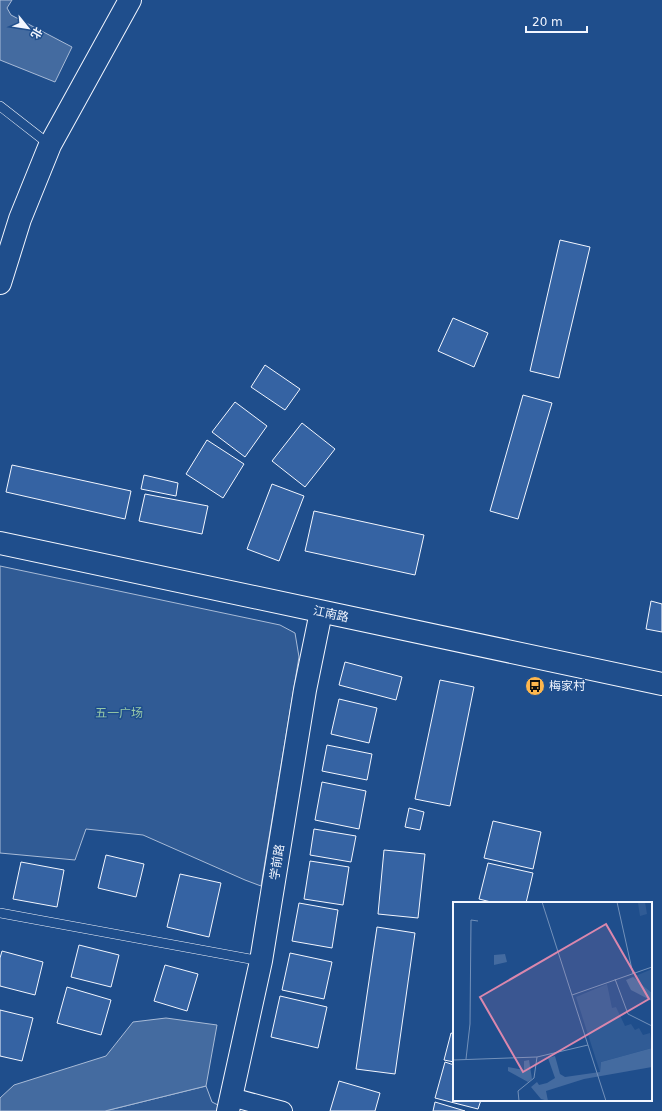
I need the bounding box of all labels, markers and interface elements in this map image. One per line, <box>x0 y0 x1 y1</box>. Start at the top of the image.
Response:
north arrow <box>8 8 48 48</box>
scale bar <box>526 8 587 34</box>
text: 20 m <box>532 15 563 29</box>
text: 北 <box>28 25 45 41</box>
street label: 江南路 <box>312 603 350 625</box>
bus stop icon: 梅家村 <box>524 675 546 697</box>
place label: 梅家村 <box>549 679 586 693</box>
park label: 五一广场 <box>95 706 143 720</box>
street label: 学前路 <box>267 843 287 881</box>
inset map <box>453 902 652 1101</box>

